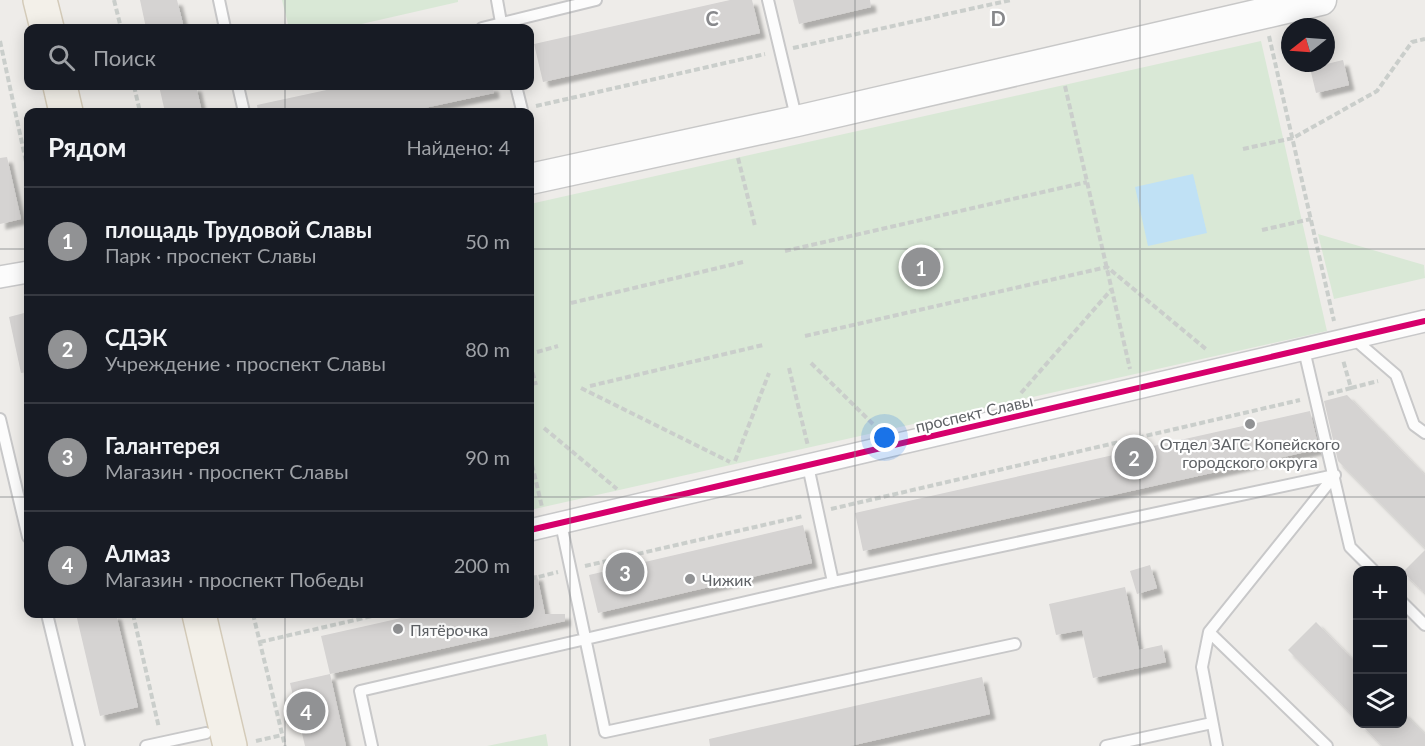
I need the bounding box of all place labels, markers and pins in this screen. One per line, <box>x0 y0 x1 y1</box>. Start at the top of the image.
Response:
pin: 1 <box>902 244 940 290</box>
marker: Отдел ЗАГС Копейского городского округа <box>1243 417 1257 431</box>
pin: 2 <box>1114 434 1154 480</box>
place label: Отдел ЗАГС Копейского городского округа <box>1160 434 1340 471</box>
pin: 3 <box>606 550 644 594</box>
place label: Чижик <box>702 570 752 589</box>
marker: Чижик <box>683 572 697 586</box>
place label: Пятёрочка <box>410 620 488 639</box>
marker: Пятёрочка <box>391 622 405 636</box>
pin: 4 <box>286 688 326 734</box>

